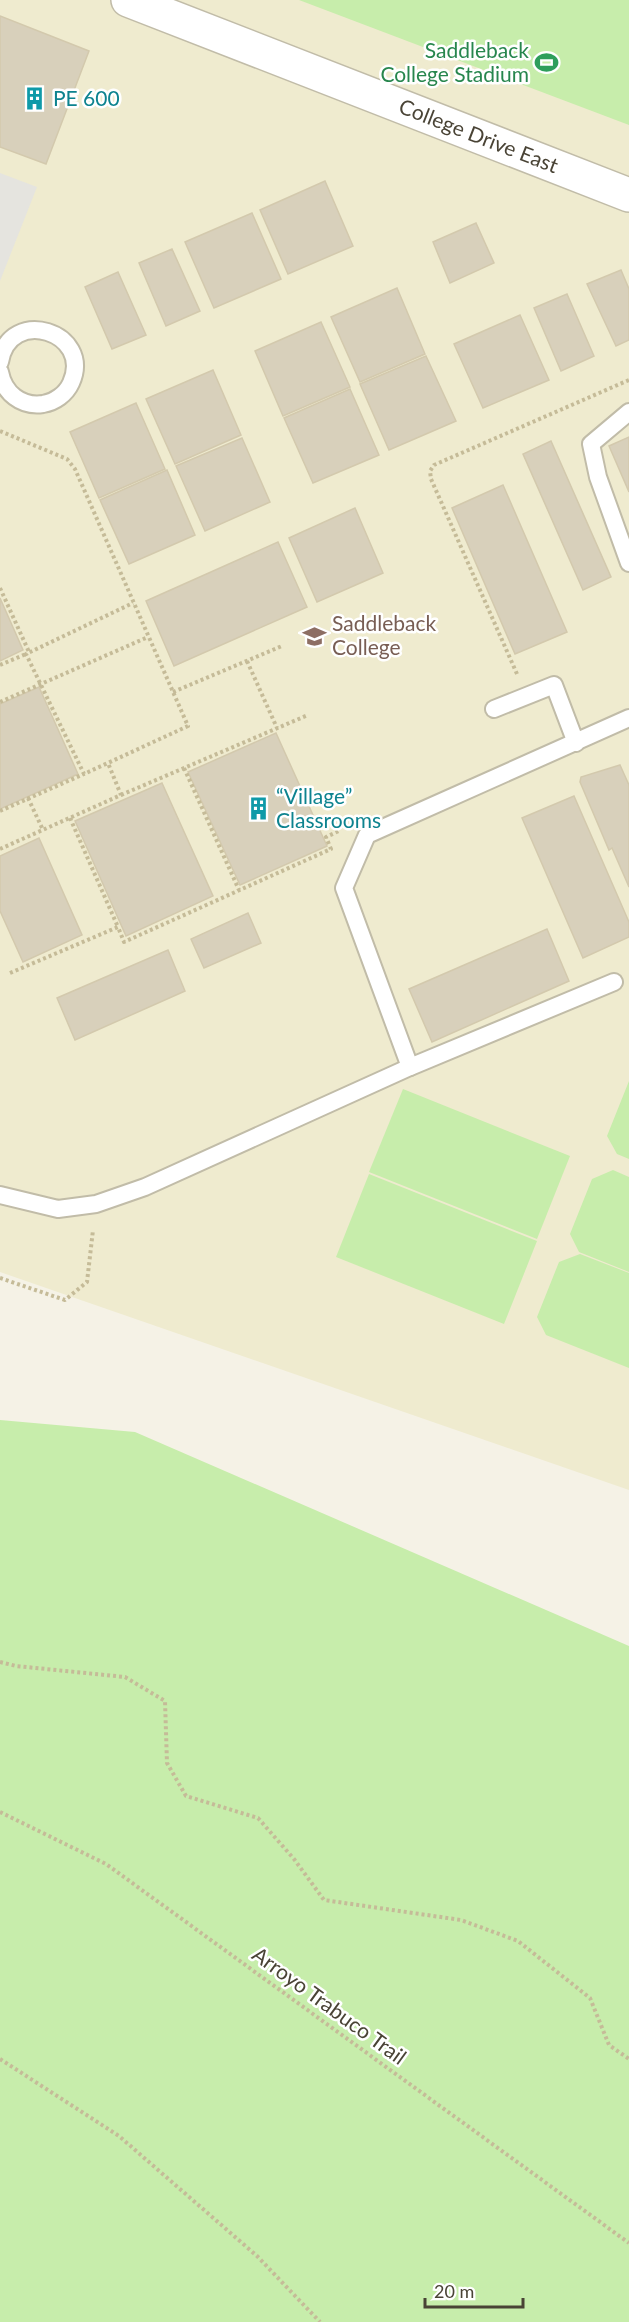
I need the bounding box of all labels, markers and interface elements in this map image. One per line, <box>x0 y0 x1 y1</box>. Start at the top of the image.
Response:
place label: Saddleback College Stadium <box>380 37 529 86</box>
sports icon: Saddleback College Stadium <box>534 50 560 76</box>
place label: PE 600 <box>53 85 120 110</box>
building icon: PE 600 <box>22 86 48 112</box>
street label: College Drive East <box>396 93 562 177</box>
place label: Saddleback College <box>332 610 436 659</box>
school or university icon: Saddleback College <box>301 623 327 649</box>
place label: “Village” Classrooms <box>276 783 381 832</box>
building icon: “Village” Classrooms <box>245 796 271 822</box>
street label: Arroyo Trabuco Trail <box>248 1941 412 2069</box>
scale bar <box>425 2271 522 2309</box>
text: 20 m <box>434 2280 474 2302</box>

